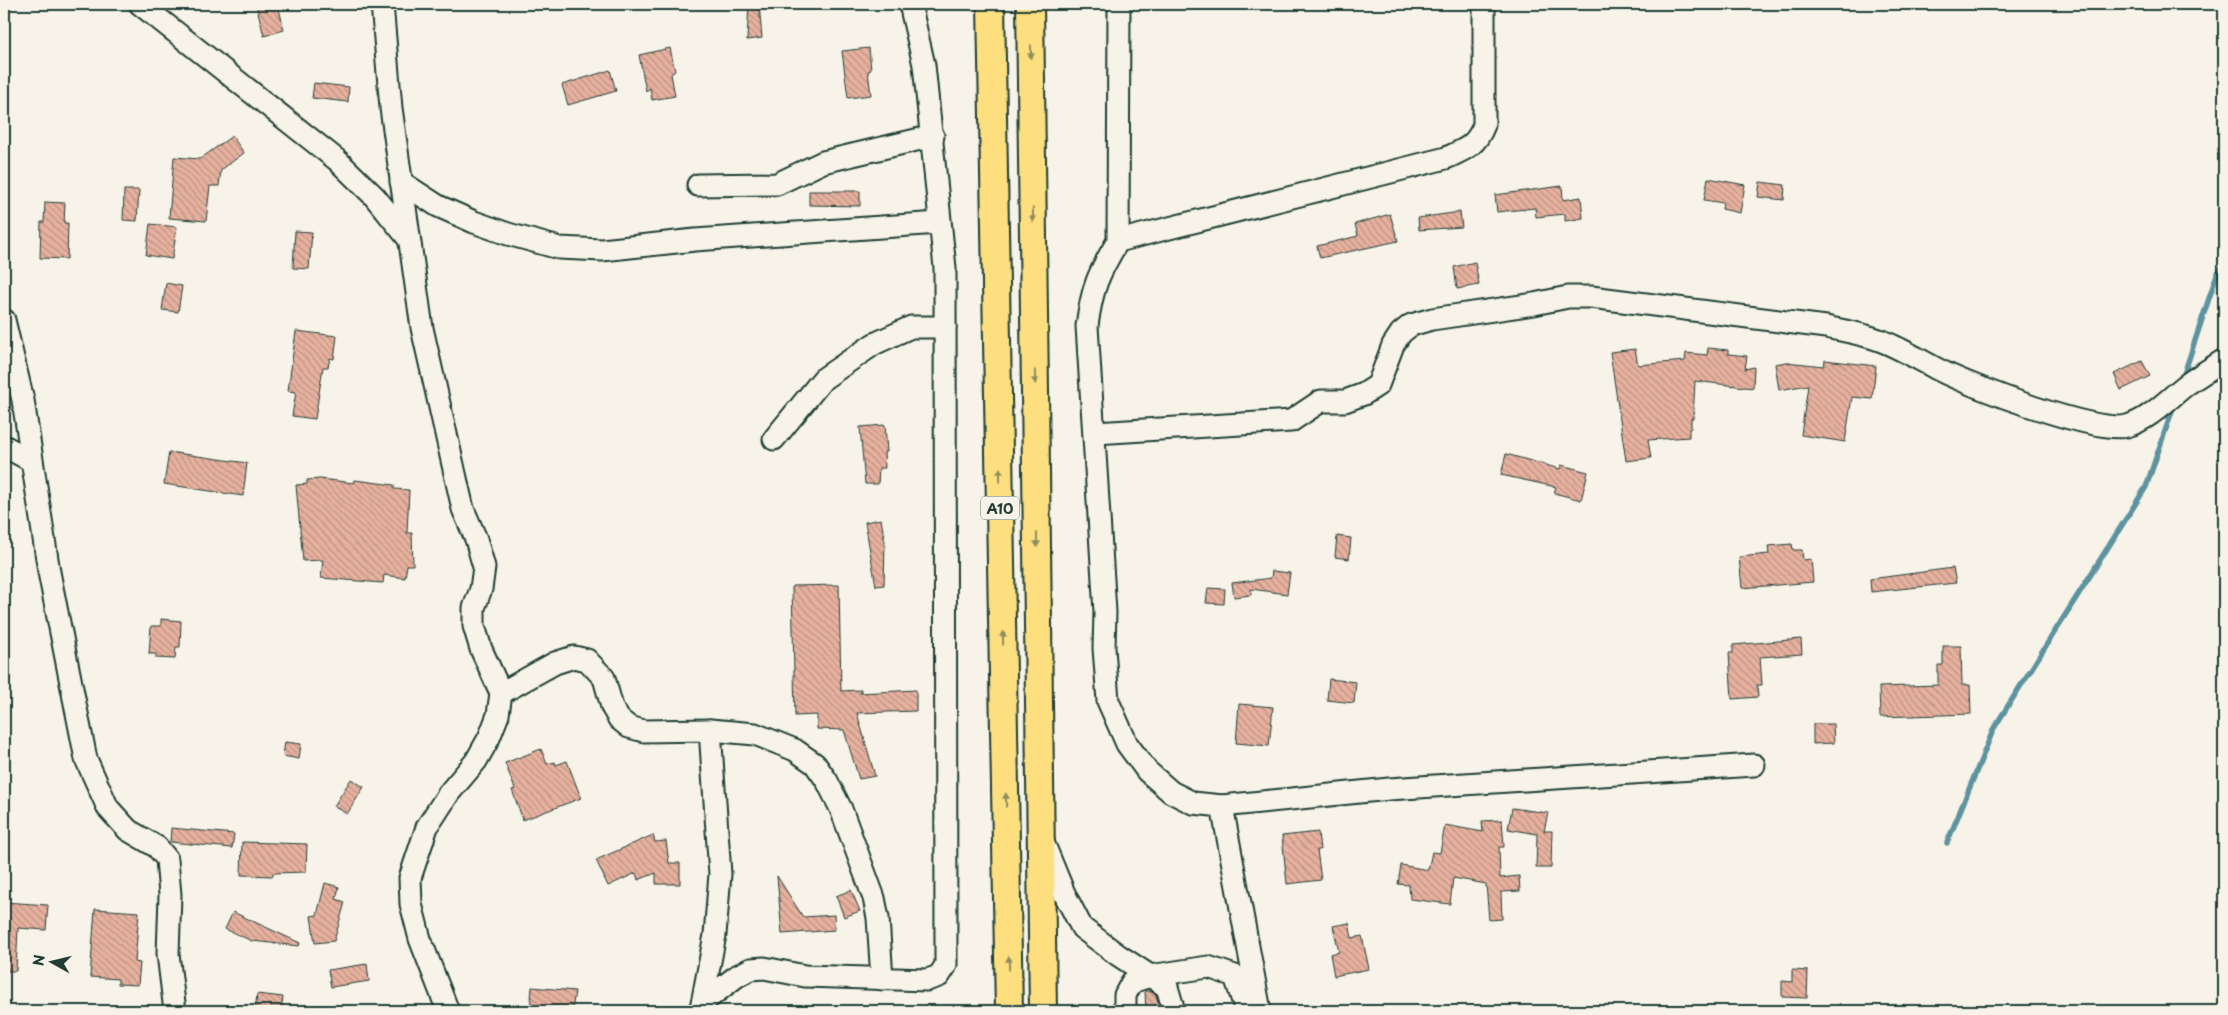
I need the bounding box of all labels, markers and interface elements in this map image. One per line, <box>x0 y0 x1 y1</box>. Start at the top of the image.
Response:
one-way arrow <box>1027 45 1035 61</box>
one-way arrow <box>1029 207 1037 223</box>
one-way arrow <box>1031 370 1039 386</box>
one-way arrow <box>996 467 1004 483</box>
road number: A10 <box>981 496 1019 520</box>
one-way arrow <box>1033 532 1041 548</box>
one-way arrow <box>999 629 1007 645</box>
one-way arrow <box>1001 792 1009 808</box>
north arrow <box>28 938 78 988</box>
text: N <box>27 953 50 967</box>
one-way arrow <box>1004 954 1012 970</box>

